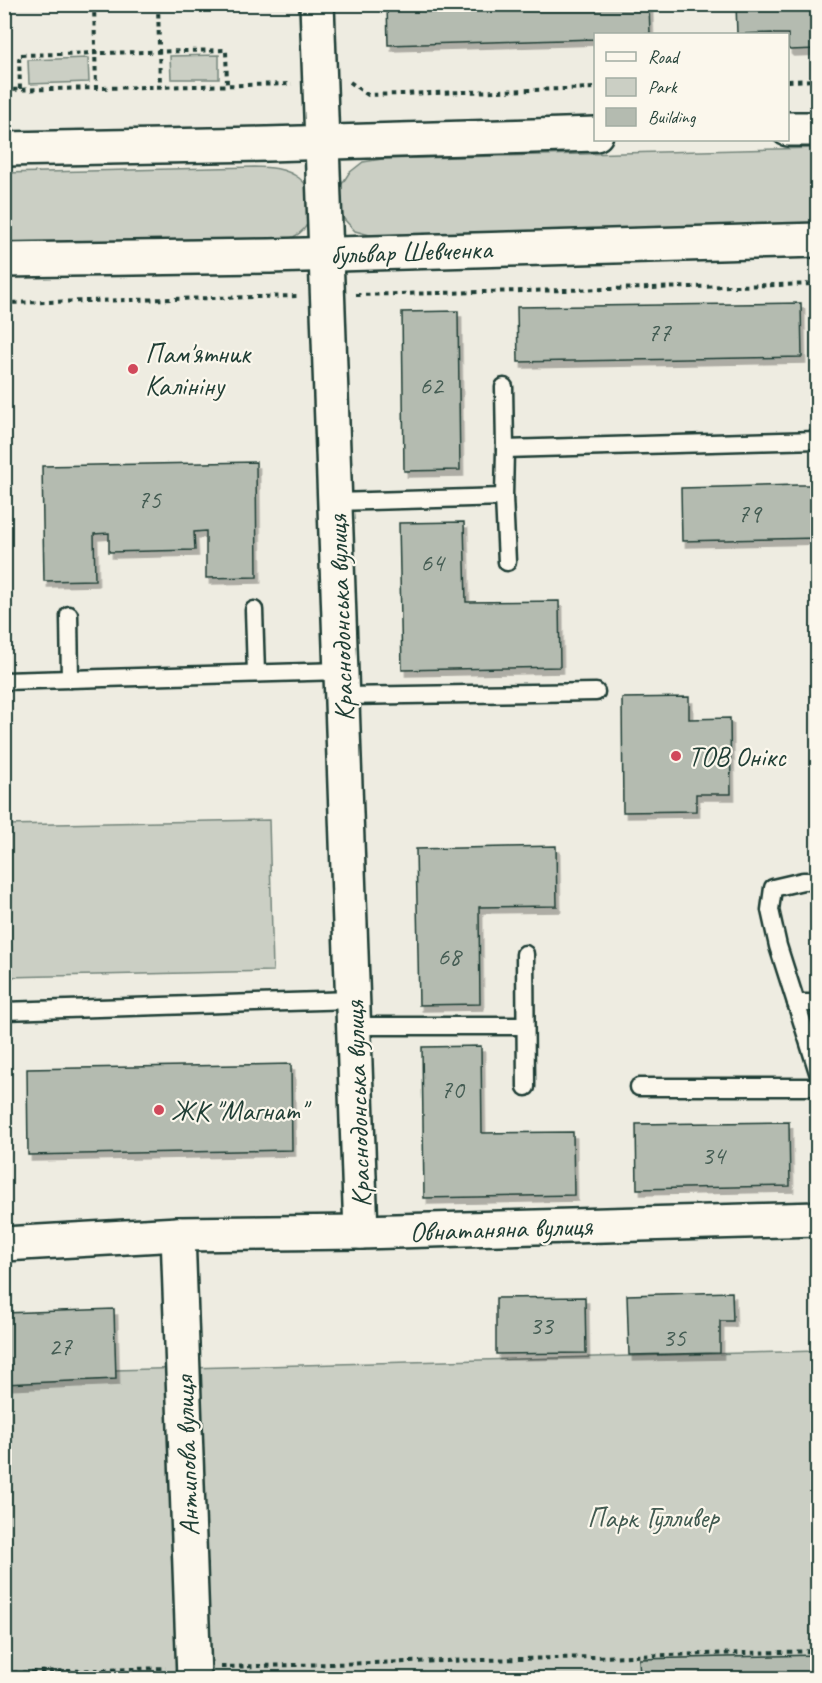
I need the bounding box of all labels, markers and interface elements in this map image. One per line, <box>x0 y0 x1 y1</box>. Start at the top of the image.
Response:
legend <box>594 33 789 141</box>
text: Road <box>648 46 681 68</box>
text: Park <box>648 76 678 98</box>
text: Building <box>648 106 697 128</box>
street label: бульвар Шевченка <box>330 231 494 272</box>
house number: 77 <box>647 316 672 349</box>
place label: Пам'ятник Калініну <box>145 336 252 403</box>
marker: Пам'ятник Калініну <box>126 362 140 376</box>
house number: 62 <box>419 369 445 402</box>
house number: 75 <box>137 483 162 516</box>
house number: 79 <box>737 497 763 530</box>
street label: Краснодонська вулиця <box>319 513 362 722</box>
house number: 64 <box>420 546 446 579</box>
place label: ТОВ Онікс <box>688 739 787 774</box>
marker: ТОВ Онікс <box>669 749 683 763</box>
house number: 68 <box>437 940 463 973</box>
street label: Краснодонська вулиця <box>336 999 379 1208</box>
house number: 70 <box>440 1073 466 1106</box>
place label: ЖК "Магнат" <box>171 1093 312 1128</box>
marker: ЖК "Магнат" <box>152 1103 166 1117</box>
house number: 34 <box>701 1139 727 1172</box>
street label: Овнатаняна вулиця <box>409 1208 594 1249</box>
house number: 33 <box>529 1309 555 1342</box>
house number: 35 <box>662 1321 687 1354</box>
house number: 27 <box>48 1330 73 1363</box>
street label: Антипова вулиця <box>166 1373 207 1537</box>
park label: Парк Гулливер <box>587 1500 721 1535</box>

